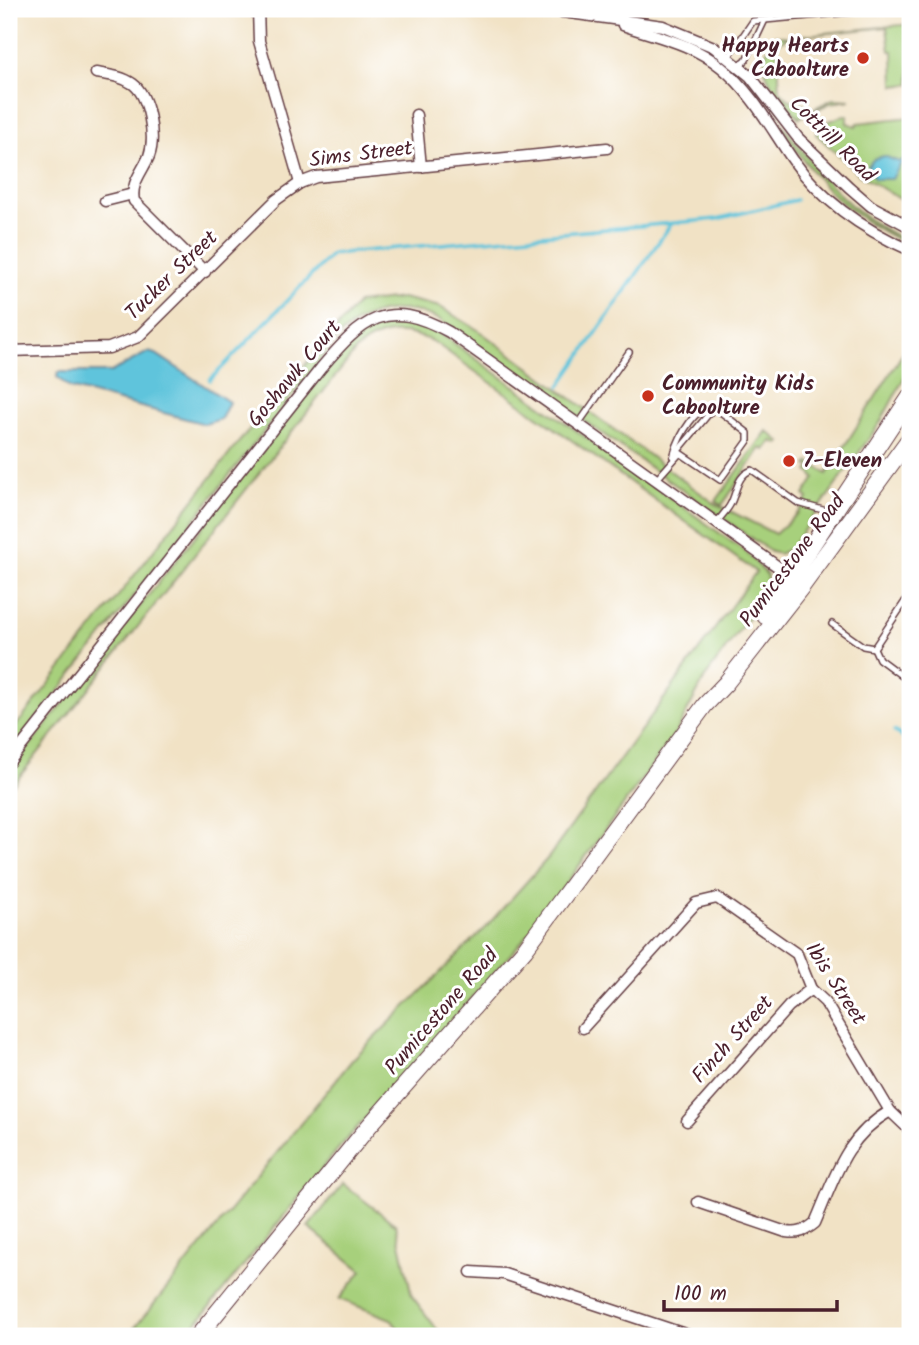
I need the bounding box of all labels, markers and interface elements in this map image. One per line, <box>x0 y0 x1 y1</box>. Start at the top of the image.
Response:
place label: Happy Hearts Caboolture <box>722 30 849 87</box>
marker: Happy Hearts Caboolture <box>855 50 871 66</box>
street label: Cottrill Road <box>781 89 883 191</box>
street label: Sims Street <box>308 132 415 178</box>
street label: Tucker Street <box>118 222 227 329</box>
street label: Goshawk Court <box>240 312 351 435</box>
place label: Community Kids Caboolture <box>662 368 814 425</box>
marker: Community Kids Caboolture <box>640 388 656 404</box>
place label: 7-Eleven <box>803 445 882 478</box>
marker: 7-Eleven <box>781 453 797 469</box>
street label: Pumicestone Road <box>732 487 855 635</box>
street label: Ibis Street <box>796 936 875 1033</box>
street label: Pumicestone Road <box>377 940 507 1083</box>
street label: Finch Street <box>684 988 782 1092</box>
scale bar <box>664 1268 837 1312</box>
text: 100 m <box>674 1278 727 1311</box>

